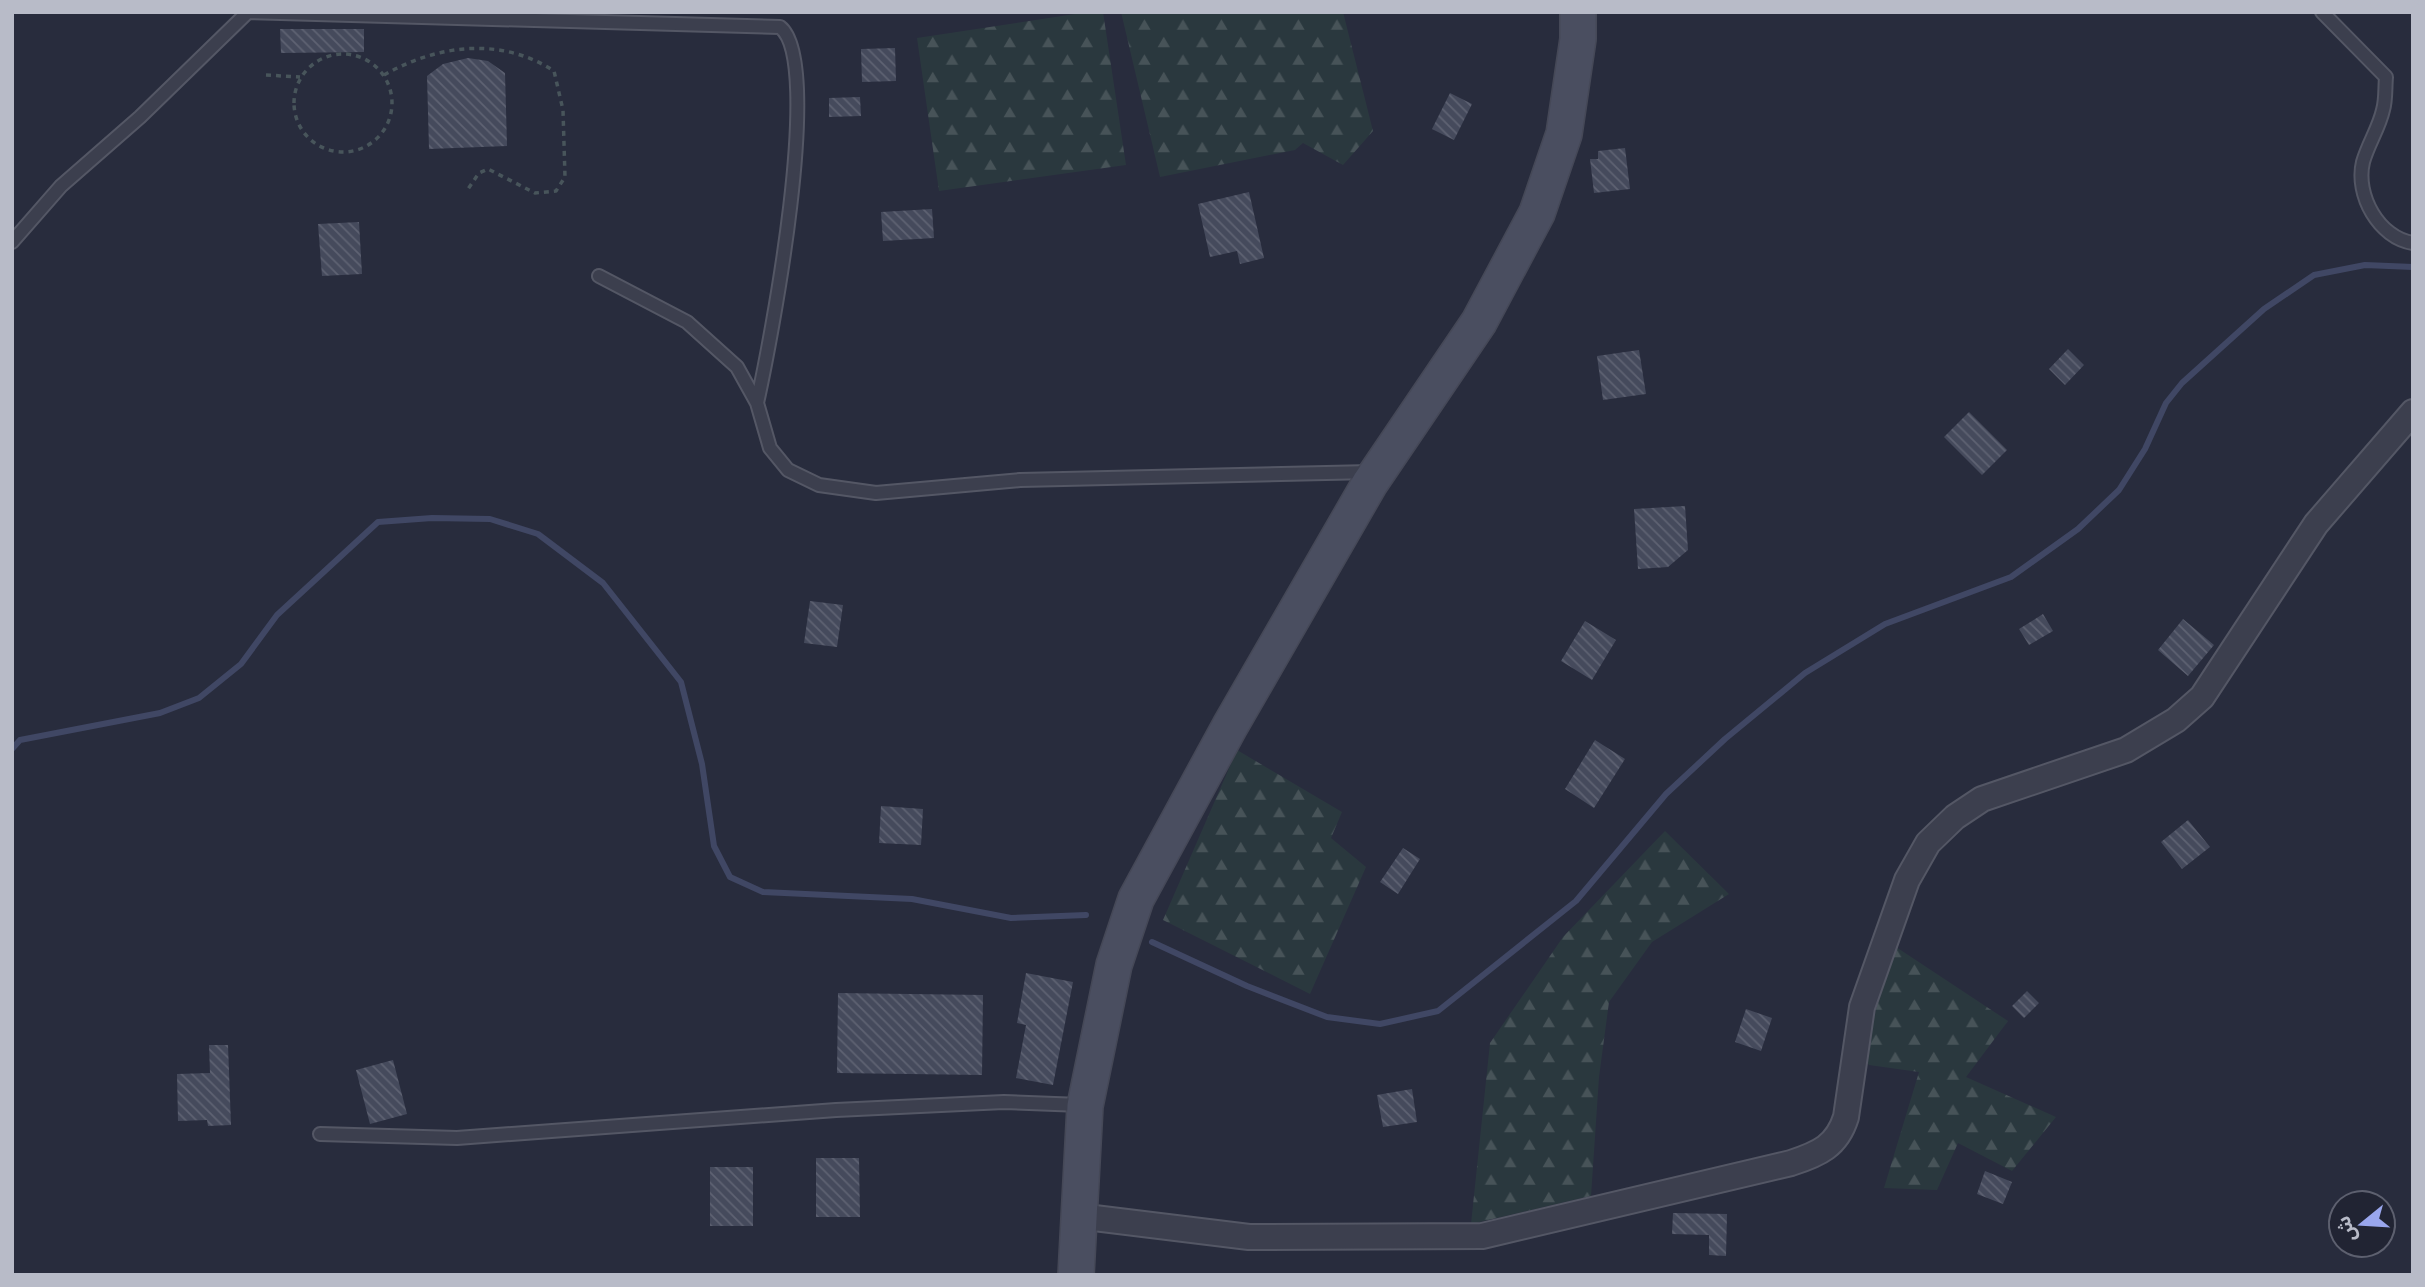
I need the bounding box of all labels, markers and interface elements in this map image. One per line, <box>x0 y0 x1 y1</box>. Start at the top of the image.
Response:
north arrow <box>2327 1189 2397 1259</box>
text: ش <box>2330 1213 2361 1245</box>

